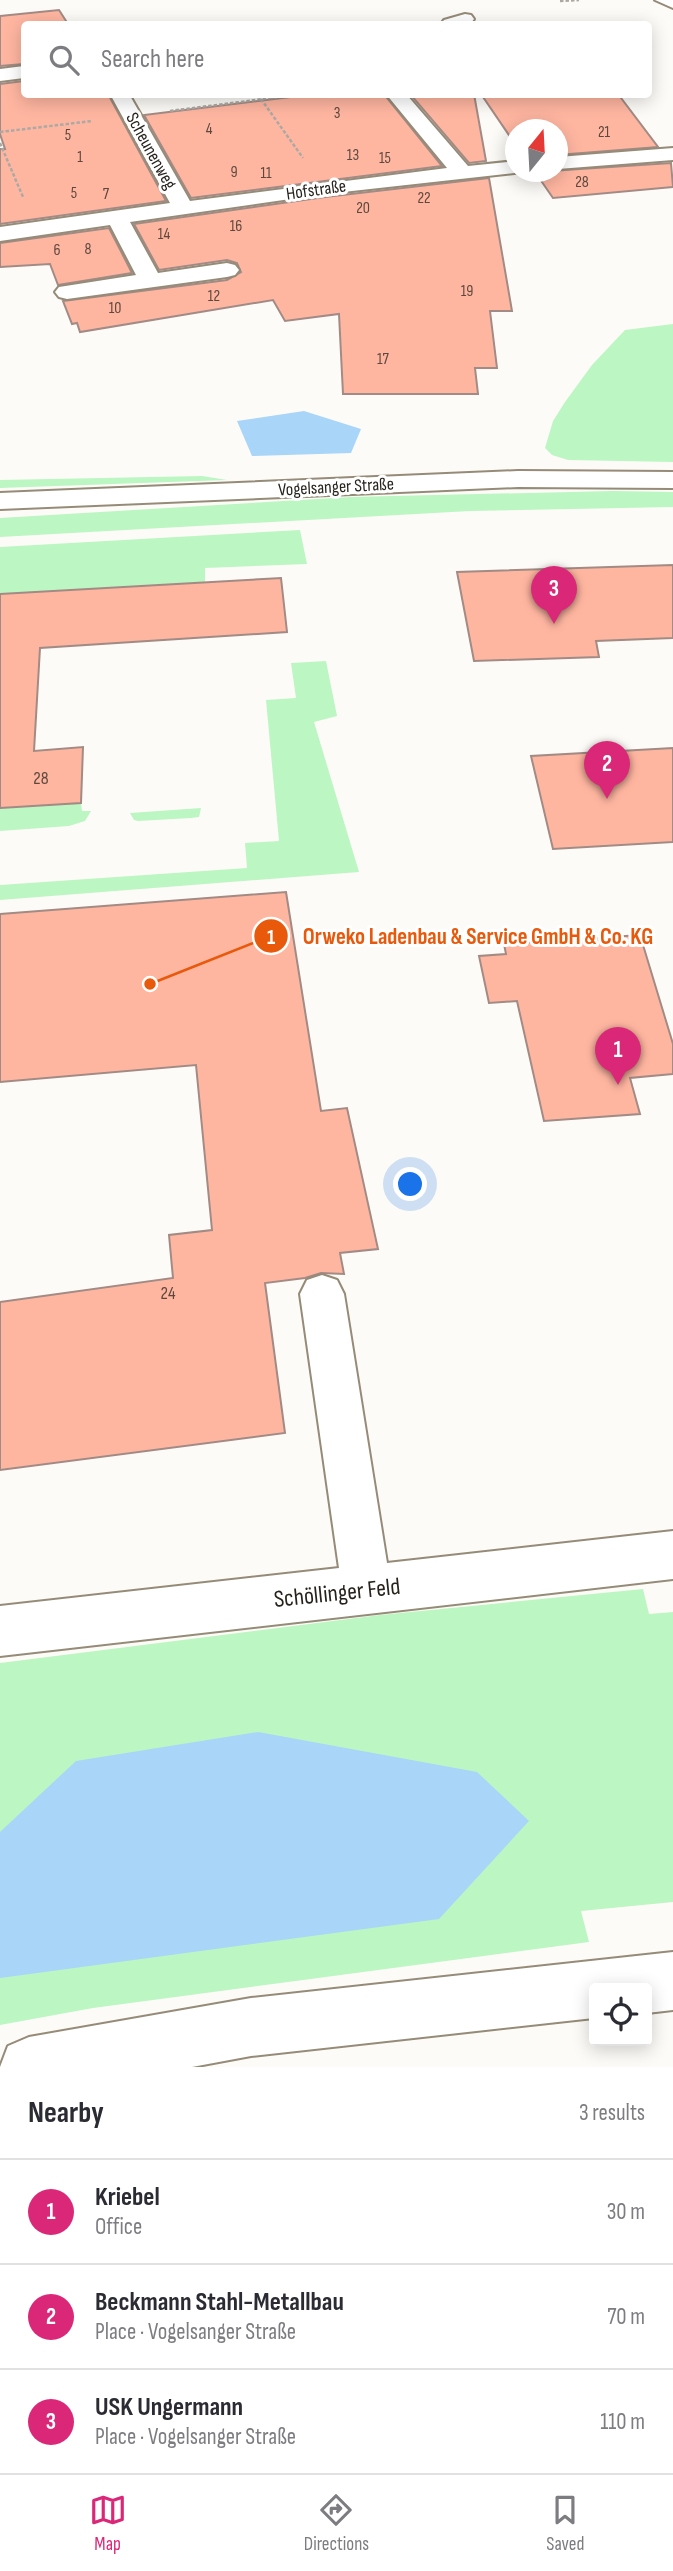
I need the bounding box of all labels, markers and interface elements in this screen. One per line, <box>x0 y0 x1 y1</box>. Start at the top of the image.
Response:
search box <box>21 21 652 98</box>
icon: search <box>45 41 83 79</box>
text: Search here <box>101 44 204 75</box>
house number: 3 <box>334 104 340 123</box>
street label: Scheunenweg <box>121 109 181 193</box>
north arrow <box>505 119 568 182</box>
house number: 4 <box>206 120 213 139</box>
house number: 21 <box>598 123 611 142</box>
house number: 5 <box>65 126 71 145</box>
house number: 13 <box>347 146 359 165</box>
house number: 1 <box>77 148 83 167</box>
house number: 15 <box>379 149 391 168</box>
house number: 9 <box>230 163 238 182</box>
house number: 11 <box>260 164 272 183</box>
house number: 28 <box>575 173 589 192</box>
street label: Hofstraße <box>285 175 347 205</box>
house number: 5 <box>71 184 77 203</box>
house number: 7 <box>103 185 110 204</box>
house number: 22 <box>417 189 431 208</box>
house number: 20 <box>356 199 370 218</box>
house number: 16 <box>230 217 242 236</box>
house number: 14 <box>158 225 170 244</box>
house number: 8 <box>84 240 92 259</box>
house number: 6 <box>53 241 61 260</box>
house number: 19 <box>461 282 473 301</box>
house number: 12 <box>208 287 220 306</box>
house number: 10 <box>109 299 121 318</box>
house number: 17 <box>377 350 390 369</box>
street label: Vogelsanger Straße <box>278 473 394 501</box>
pin: 3 <box>531 566 577 624</box>
pin: 2 <box>584 741 630 799</box>
house number: 28 <box>33 768 49 789</box>
callout: Orweko Ladenbau & Service GmbH & Co. KG <box>253 914 667 958</box>
text: Orweko Ladenbau & Service GmbH & Co. KG <box>303 923 653 951</box>
text: 1 <box>267 925 275 950</box>
pin: 1 <box>595 1027 641 1085</box>
your location <box>393 1167 427 1201</box>
house number: 24 <box>161 1283 176 1304</box>
street label: Schöllinger Feld <box>272 1572 402 1614</box>
map controls <box>589 1983 652 2046</box>
button: locate <box>589 1983 652 2046</box>
text: Nearby <box>28 2095 104 2131</box>
text: 3 results <box>579 2099 645 2127</box>
text: Kriebel <box>95 2182 160 2213</box>
text: 1 <box>46 2198 56 2226</box>
text: 30 m <box>607 2198 645 2226</box>
text: Office <box>95 2213 142 2241</box>
text: Beckmann Stahl-Metallbau <box>95 2287 344 2318</box>
text: 2 <box>46 2303 56 2331</box>
text: 70 m <box>607 2303 645 2331</box>
text: Place · Vogelsanger Straße <box>95 2318 296 2346</box>
text: USK Ungermann <box>95 2392 243 2423</box>
text: 3 <box>46 2408 56 2436</box>
text: 110 m <box>600 2408 645 2436</box>
text: Place · Vogelsanger Straße <box>95 2423 296 2451</box>
tab: Map <box>89 2491 127 2556</box>
tab: Directions <box>304 2491 369 2556</box>
tab: Saved <box>546 2491 584 2556</box>

